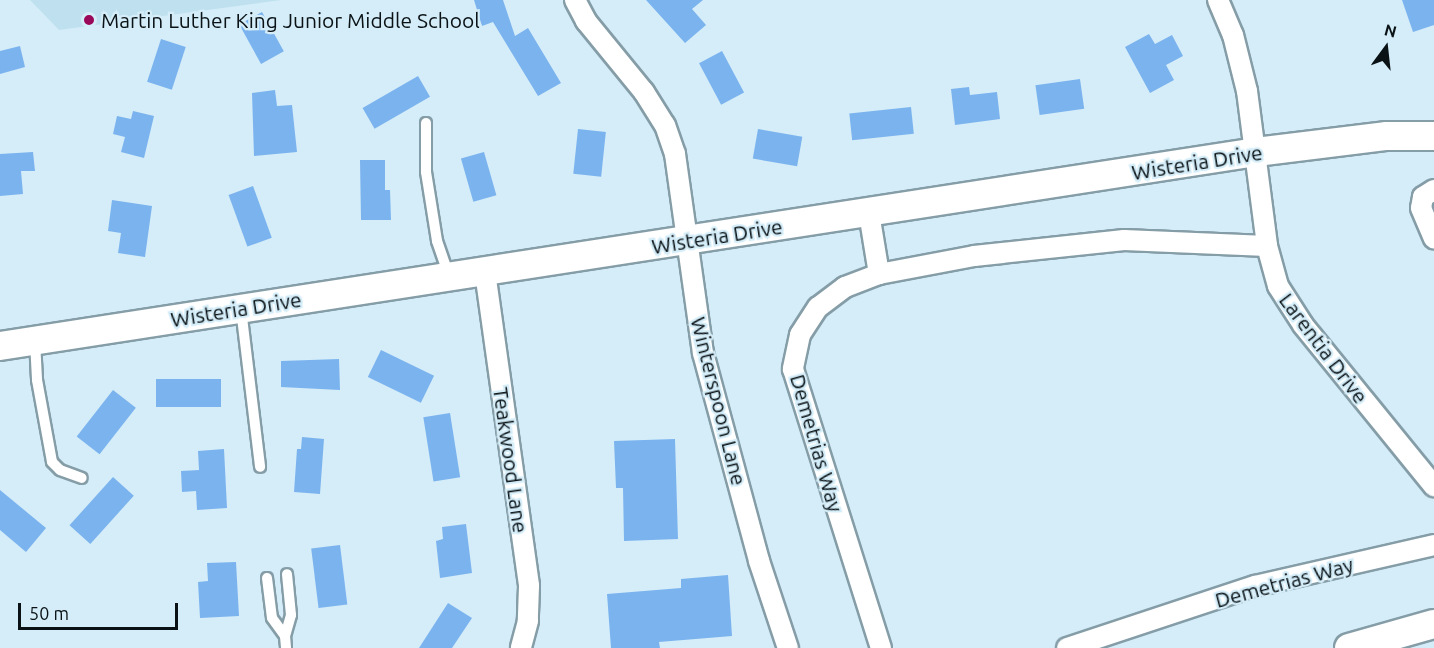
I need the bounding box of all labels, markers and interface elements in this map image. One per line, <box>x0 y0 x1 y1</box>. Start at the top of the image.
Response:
place label: Martin Luther King Junior Middle School <box>101 7 480 33</box>
marker: Martin Luther King Junior Middle School <box>82 13 96 27</box>
north arrow <box>1356 18 1416 78</box>
text: N <box>1383 20 1399 41</box>
street label: Wisteria Drive <box>1130 139 1264 185</box>
street label: Wisteria Drive <box>650 213 784 259</box>
street label: Wisteria Drive <box>169 286 303 332</box>
street label: Larentia Drive <box>1274 288 1374 408</box>
street label: Winterspoon Lane <box>686 314 752 488</box>
street label: Demetrias Way <box>785 371 849 515</box>
street label: Teakwood Lane <box>488 386 534 534</box>
street label: Demetrias Way <box>1212 551 1356 613</box>
scale bar <box>21 591 182 629</box>
text: 50 m <box>29 603 69 623</box>

